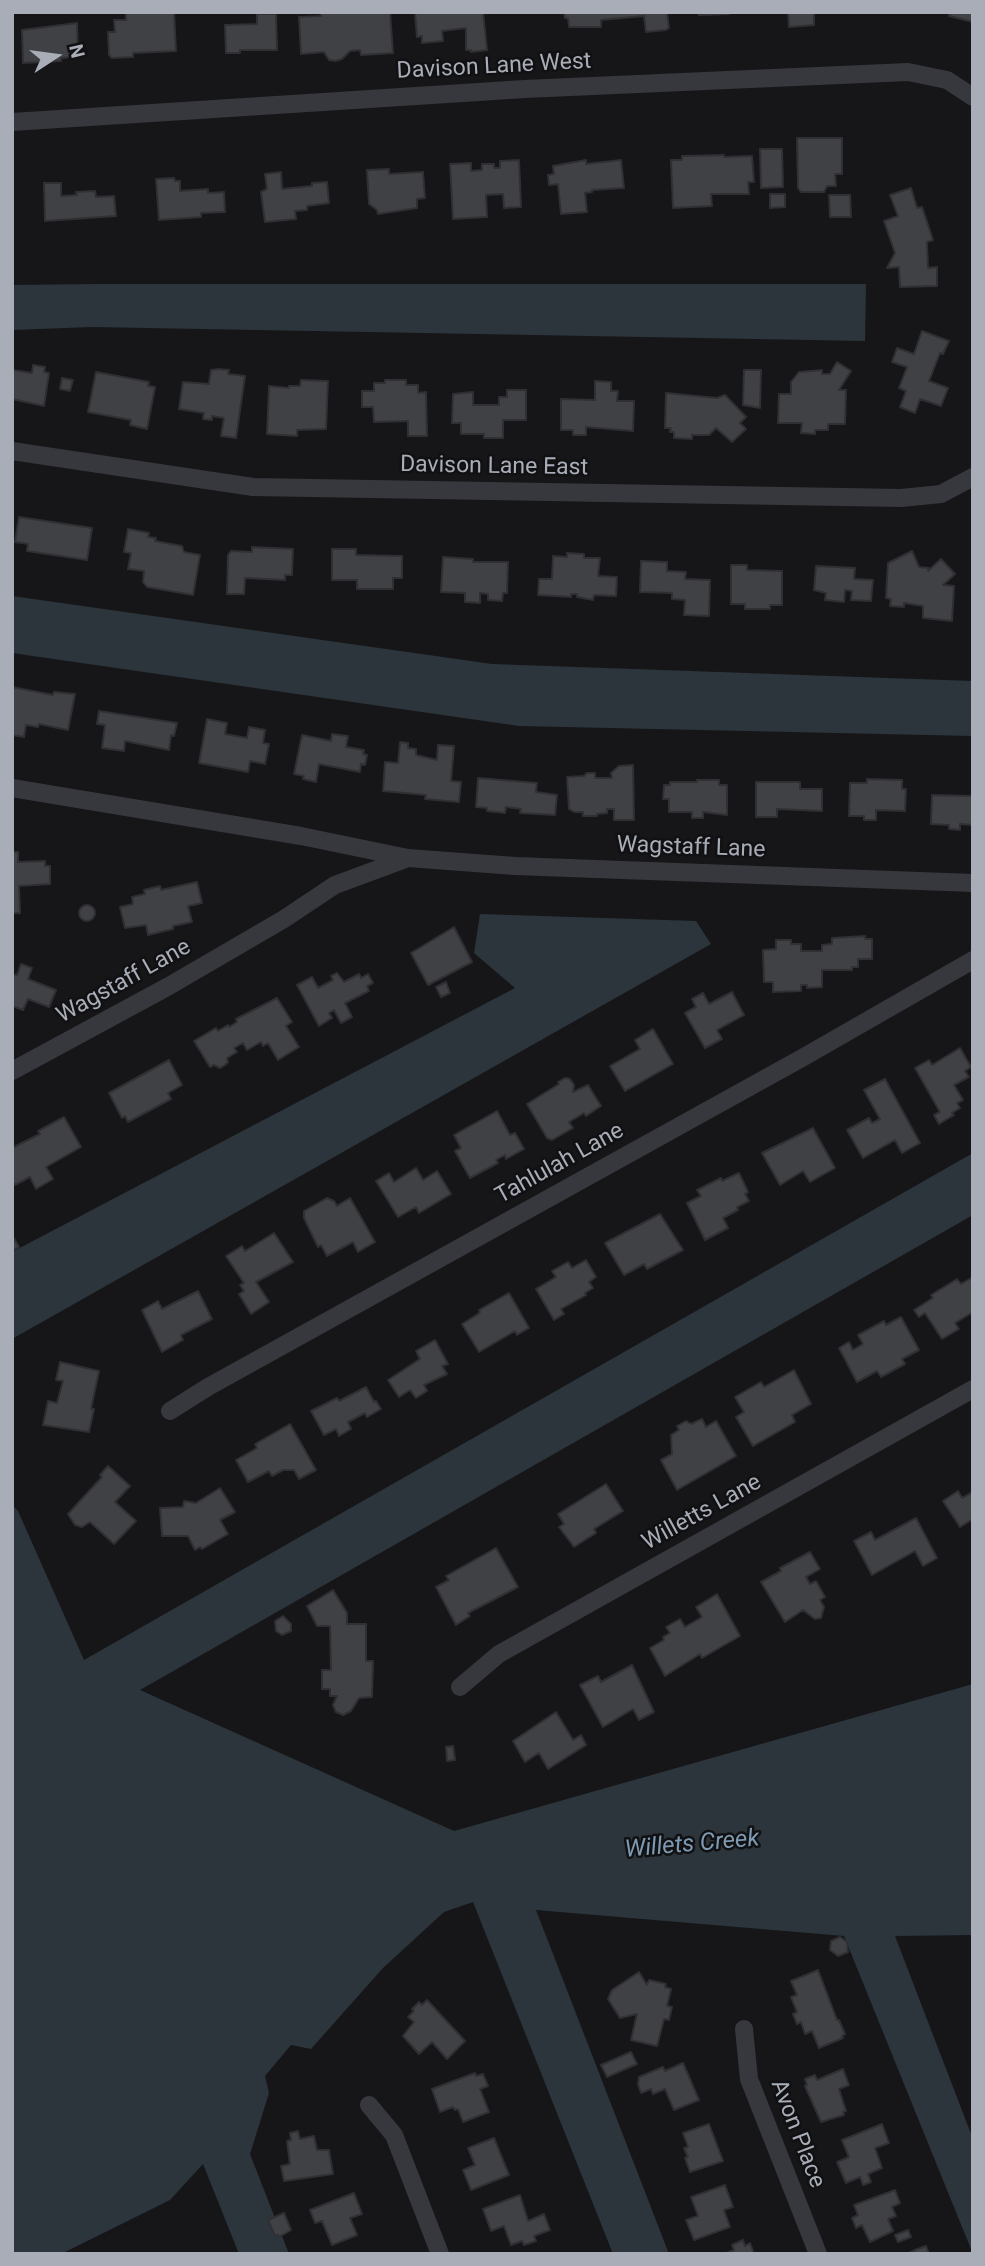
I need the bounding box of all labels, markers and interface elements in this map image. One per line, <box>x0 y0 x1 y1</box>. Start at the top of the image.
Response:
north arrow <box>21 21 91 91</box>
text: N <box>64 42 90 60</box>
street label: Davison Lane West <box>396 48 592 86</box>
street label: Davison Lane East <box>400 452 588 482</box>
street label: Wagstaff Lane <box>616 832 766 864</box>
street label: Wagstaff Lane <box>52 934 196 1030</box>
street label: Tahlulah Lane <box>491 1117 629 1211</box>
street label: Willetts Lane <box>638 1469 766 1557</box>
water label: Willets Creek <box>624 1825 760 1865</box>
street label: Avon Place <box>764 2076 830 2192</box>

